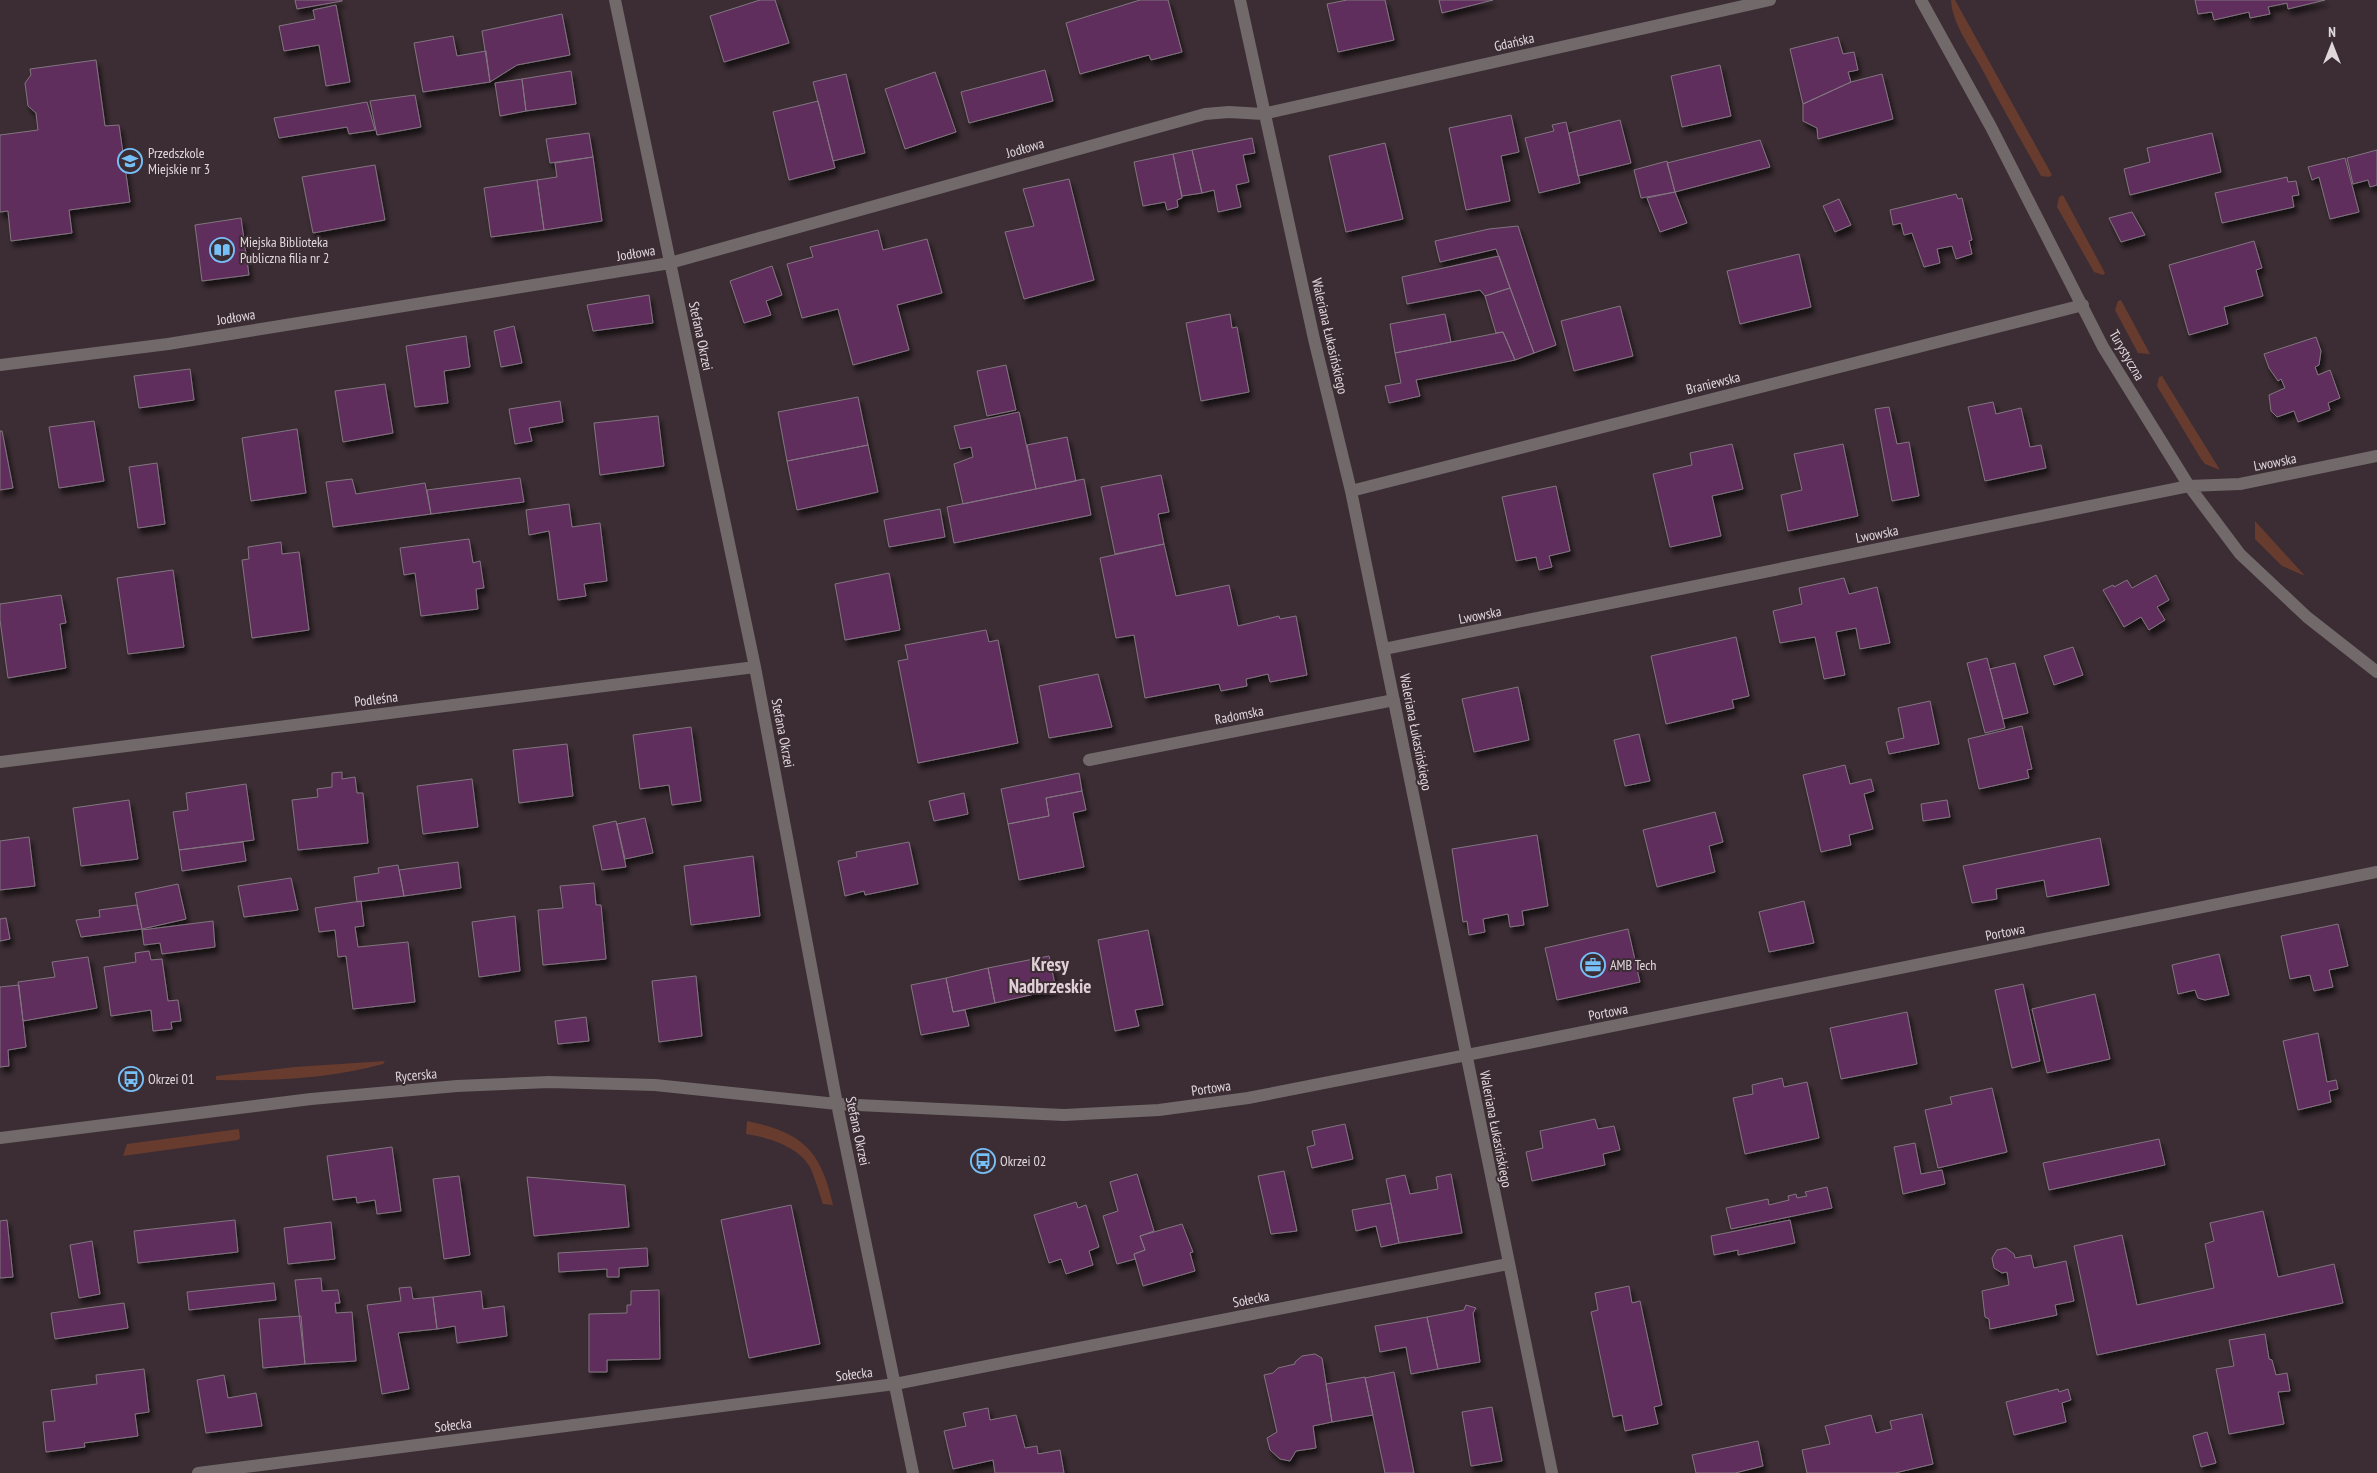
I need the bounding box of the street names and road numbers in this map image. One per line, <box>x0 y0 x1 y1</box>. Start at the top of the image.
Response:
street label: Gdańska <box>1492 29 1536 55</box>
street label: Jodłowa <box>1003 134 1046 162</box>
street label: Jodłowa <box>615 241 656 265</box>
street label: Waleriana Łukasińskiego <box>1308 276 1352 396</box>
street label: Stefana Okrzei <box>685 300 717 372</box>
street label: Jodłowa <box>215 305 256 329</box>
street label: Turystyczna <box>2105 326 2149 384</box>
street label: Braniewska <box>1684 368 1742 398</box>
street label: Lwowska <box>2252 449 2298 475</box>
street label: Lwowska <box>1854 521 1900 547</box>
street label: Lwowska <box>1457 602 1503 628</box>
street label: Waleriana Łukasińskiego <box>1396 672 1436 792</box>
street label: Podleśna <box>353 687 399 711</box>
street label: Stefana Okrzei <box>767 697 799 769</box>
street label: Radomska <box>1213 701 1265 729</box>
street label: Portowa <box>1984 919 2026 945</box>
street label: Portowa <box>1587 999 1629 1025</box>
street label: Rycerska <box>394 1064 438 1086</box>
street label: Waleriana Łukasińskiego <box>1476 1069 1516 1189</box>
street label: Portowa <box>1190 1076 1232 1100</box>
street label: Stefana Okrzei <box>842 1095 874 1167</box>
street label: Sołecka <box>1231 1287 1271 1311</box>
street label: Sołecka <box>835 1363 873 1385</box>
street label: Sołecka <box>434 1414 472 1436</box>

